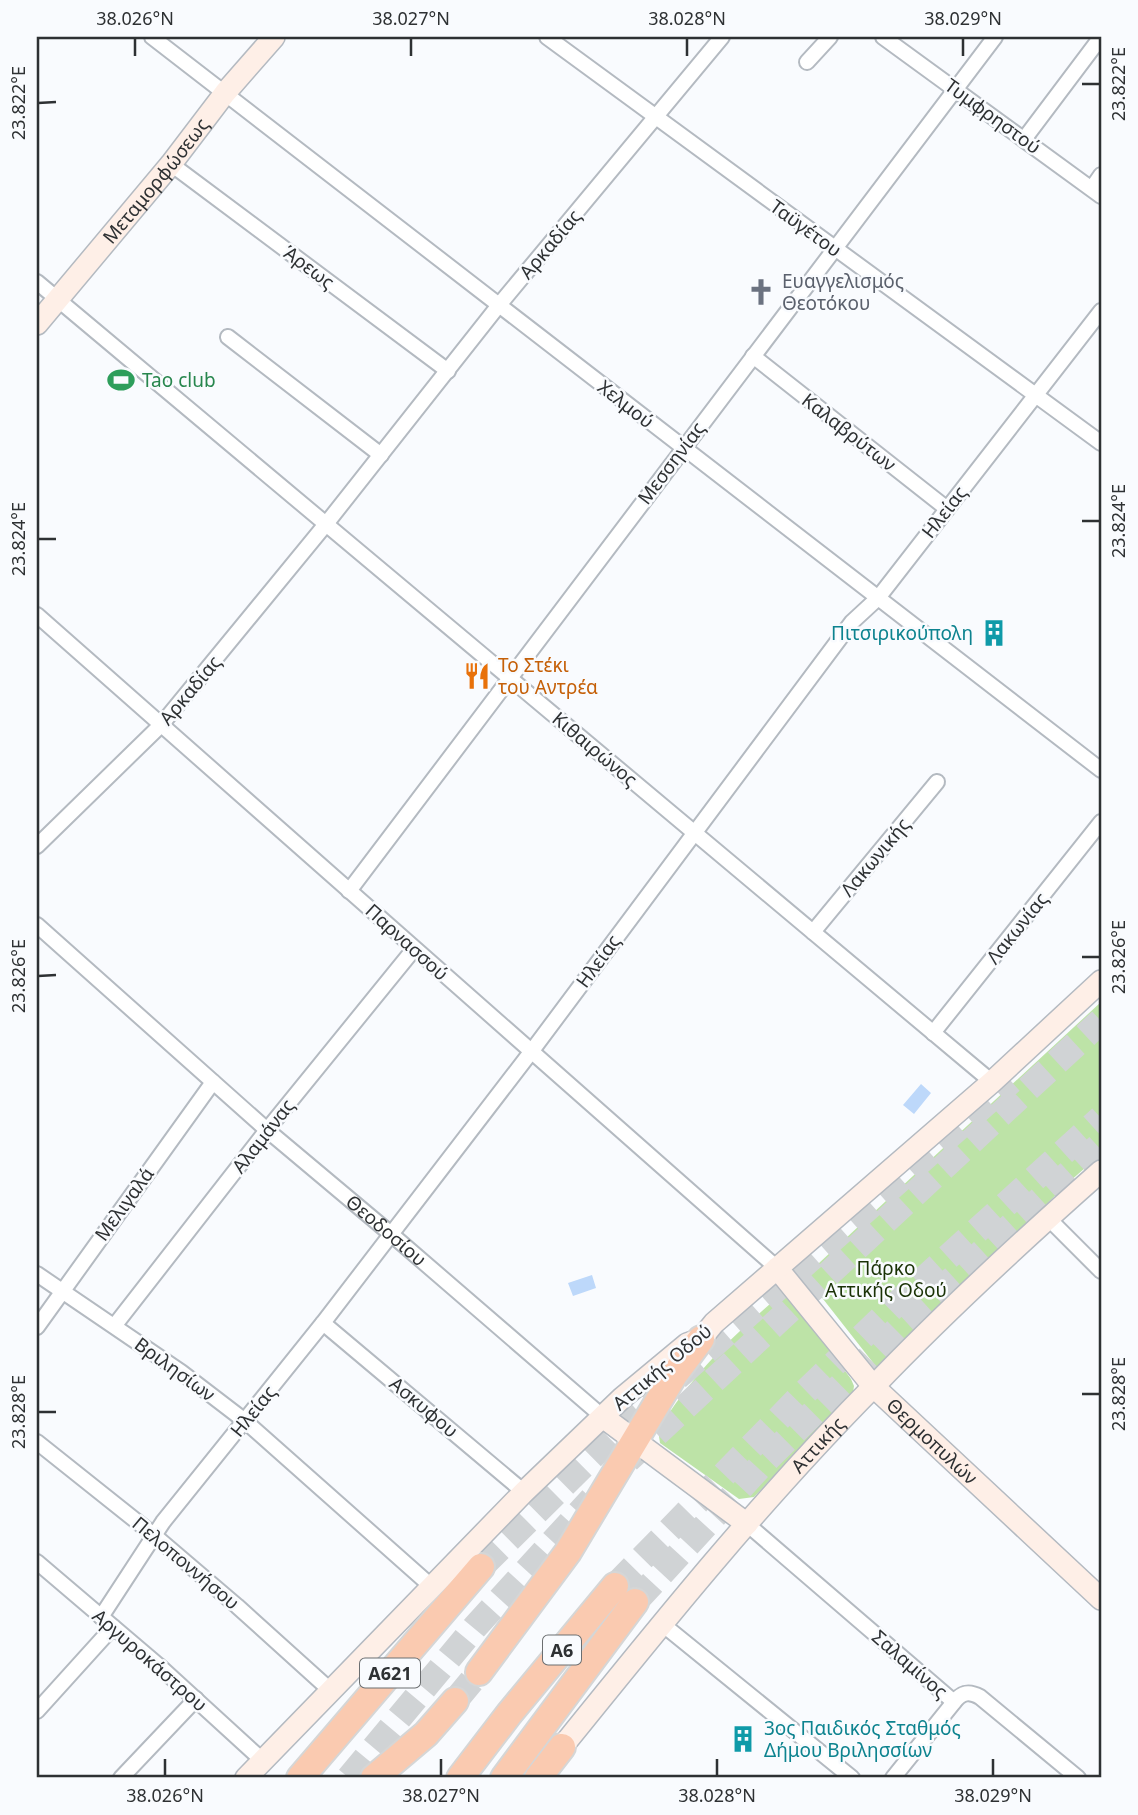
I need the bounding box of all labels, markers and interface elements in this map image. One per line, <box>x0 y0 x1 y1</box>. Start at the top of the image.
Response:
text: 38.026°N <box>96 6 174 30</box>
text: 38.027°N <box>372 6 450 30</box>
text: 38.028°N <box>648 6 726 30</box>
text: 38.029°N <box>924 6 1002 30</box>
text: 23.822°E <box>1106 47 1130 121</box>
text: 23.822°E <box>6 66 30 140</box>
street label: Τυμφρηστού <box>940 72 1046 160</box>
street label: Μεταμορφώσεως <box>97 112 215 249</box>
street label: Ταϋγέτου <box>765 193 847 263</box>
street label: Αρκαδίας <box>513 204 587 284</box>
street label: Άρεως <box>278 239 340 295</box>
place label: Ευαγγελισμός Θεοτόκου <box>782 268 904 316</box>
church icon: Ευαγγελισμός Θεοτόκου <box>746 277 776 307</box>
sports icon: Tao club <box>106 365 136 395</box>
place label: Tao club <box>142 367 216 393</box>
street label: Χελμού <box>593 374 659 434</box>
street label: Καλαβρύτων <box>797 387 902 477</box>
street label: Μεσσηνίας <box>631 416 711 510</box>
street label: Ηλείας <box>915 480 973 544</box>
text: 23.824°E <box>1106 484 1130 558</box>
text: 23.824°E <box>6 502 30 576</box>
building icon: Πιτσιρικούπολη <box>979 618 1009 648</box>
place label: Πιτσιρικούπολη <box>831 620 973 646</box>
street label: Αρκαδίας <box>153 650 227 730</box>
place label: Το Στέκι του Αντρέα <box>498 652 598 700</box>
restaurant icon: Το Στέκι του Αντρέα <box>462 661 492 691</box>
street label: Κιθαιρώνος <box>547 706 643 792</box>
street label: Λακωνικής <box>834 812 916 902</box>
street label: Λακωνίας <box>980 887 1054 969</box>
street label: Παρνασσού <box>360 898 454 986</box>
text: 23.826°E <box>1106 920 1130 994</box>
street label: Ηλείας <box>570 929 626 993</box>
text: 23.826°E <box>6 939 30 1013</box>
street label: Αλαμάνας <box>226 1093 300 1179</box>
street label: Μελιγαλά <box>89 1162 160 1246</box>
street label: Θεοδοσίου <box>340 1189 432 1272</box>
park label: Πάρκο Αττικής Οδού <box>825 1255 947 1303</box>
street label: Αττικής Οδού <box>607 1318 717 1416</box>
street label: Βριλησίων <box>129 1331 221 1407</box>
text: 23.828°E <box>1106 1357 1130 1431</box>
street label: Ασκυφου <box>384 1371 464 1443</box>
text: 23.828°E <box>6 1375 30 1449</box>
street label: Ηλείας <box>224 1380 282 1442</box>
street label: Θερμοπυλών <box>881 1392 983 1490</box>
street label: Αττικής <box>785 1411 850 1479</box>
street label: Πελοποννήσου <box>127 1510 245 1616</box>
street label: Αργυροκάστρου <box>87 1603 213 1717</box>
street label: Σαλαμίνος <box>867 1624 953 1704</box>
road number: Α6 <box>543 1636 581 1665</box>
road number: Α621 <box>360 1658 420 1688</box>
place label: 3ος Παιδικός Σταθμός Δήμου Βριλησσίων <box>764 1715 961 1763</box>
building icon: 3ος Παιδικός Σταθμός Δήμου Βριλησσίων <box>728 1724 758 1754</box>
text: 38.026°N <box>126 1783 204 1807</box>
text: 38.027°N <box>402 1783 480 1807</box>
text: 38.028°N <box>678 1783 756 1807</box>
text: 38.029°N <box>954 1783 1032 1807</box>

